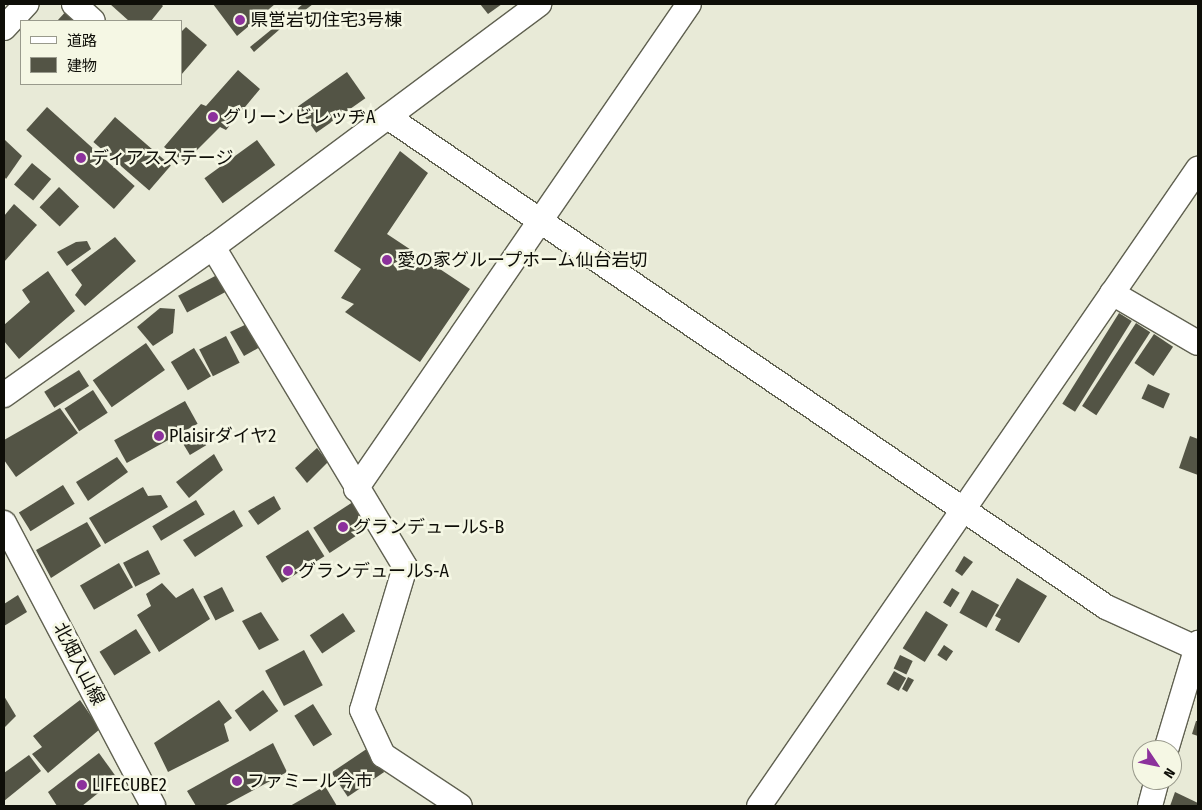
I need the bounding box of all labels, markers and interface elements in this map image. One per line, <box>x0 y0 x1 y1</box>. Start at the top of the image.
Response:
place label: 県営岩切住宅3号棟 <box>250 9 402 31</box>
marker: 県営岩切住宅3号棟 <box>234 14 246 26</box>
legend <box>20 20 182 85</box>
text: 道路 <box>67 32 97 50</box>
text: 建物 <box>67 57 97 75</box>
place label: グリーンビレッヂA <box>223 106 376 128</box>
marker: グリーンビレッヂA <box>207 111 219 123</box>
place label: ディアスステージ <box>91 147 235 169</box>
marker: ディアスステージ <box>75 152 87 164</box>
place label: 愛の家グループホーム仙台岩切 <box>397 249 649 271</box>
marker: 愛の家グループホーム仙台岩切 <box>381 254 393 266</box>
place label: Plaisirダイヤ2 <box>169 425 277 447</box>
marker: Plaisirダイヤ2 <box>153 430 165 442</box>
place label: グランデュールS-B <box>353 516 504 538</box>
marker: グランデュールS-B <box>337 521 349 533</box>
place label: グランデュールS-A <box>298 560 449 582</box>
marker: グランデュールS-A <box>282 565 294 577</box>
street label: 北畑入山線 <box>49 619 109 709</box>
north arrow <box>1132 740 1182 790</box>
text: N <box>1160 765 1178 781</box>
place label: ファミール今市 <box>247 770 373 792</box>
place label: LIFECUBE2 <box>92 774 167 796</box>
marker: ファミール今市 <box>231 775 243 787</box>
marker: LIFECUBE2 <box>76 779 88 791</box>

